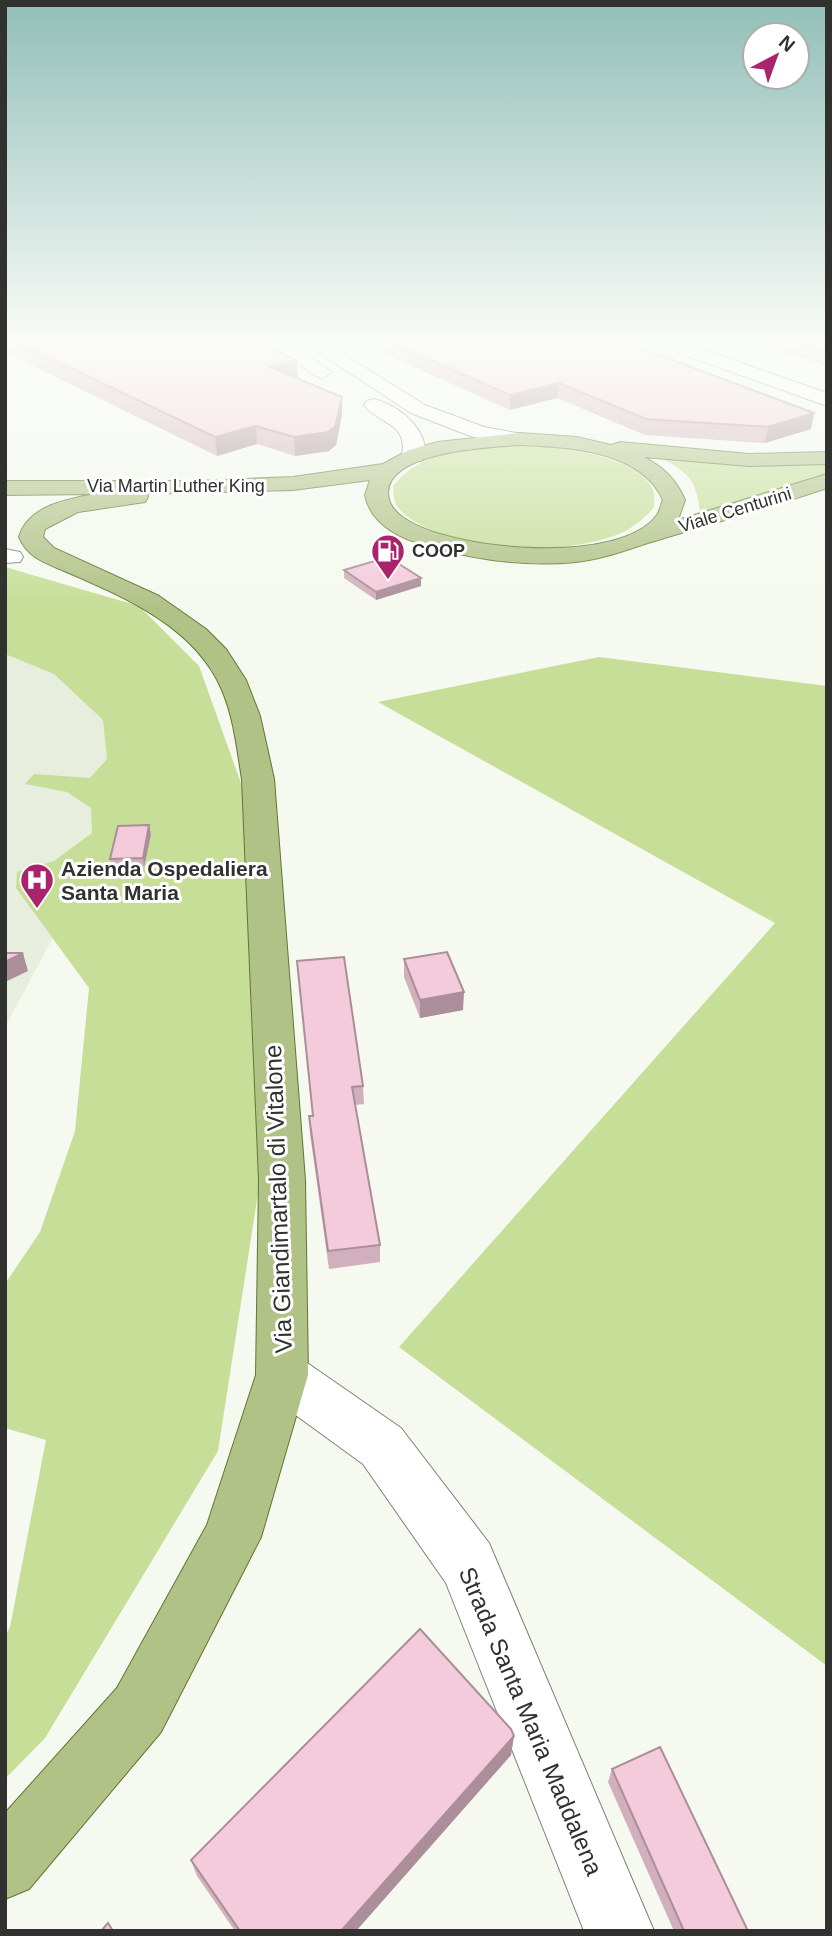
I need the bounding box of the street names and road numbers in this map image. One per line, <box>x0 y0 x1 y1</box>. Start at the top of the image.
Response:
street label: Via Martin Luther King <box>87 476 265 496</box>
street label: Viale Centurini <box>676 483 794 537</box>
street label: Via Giandimartalo di Vitalone <box>259 1044 297 1354</box>
street label: Strada Santa Maria Maddalena <box>454 1563 609 1880</box>

